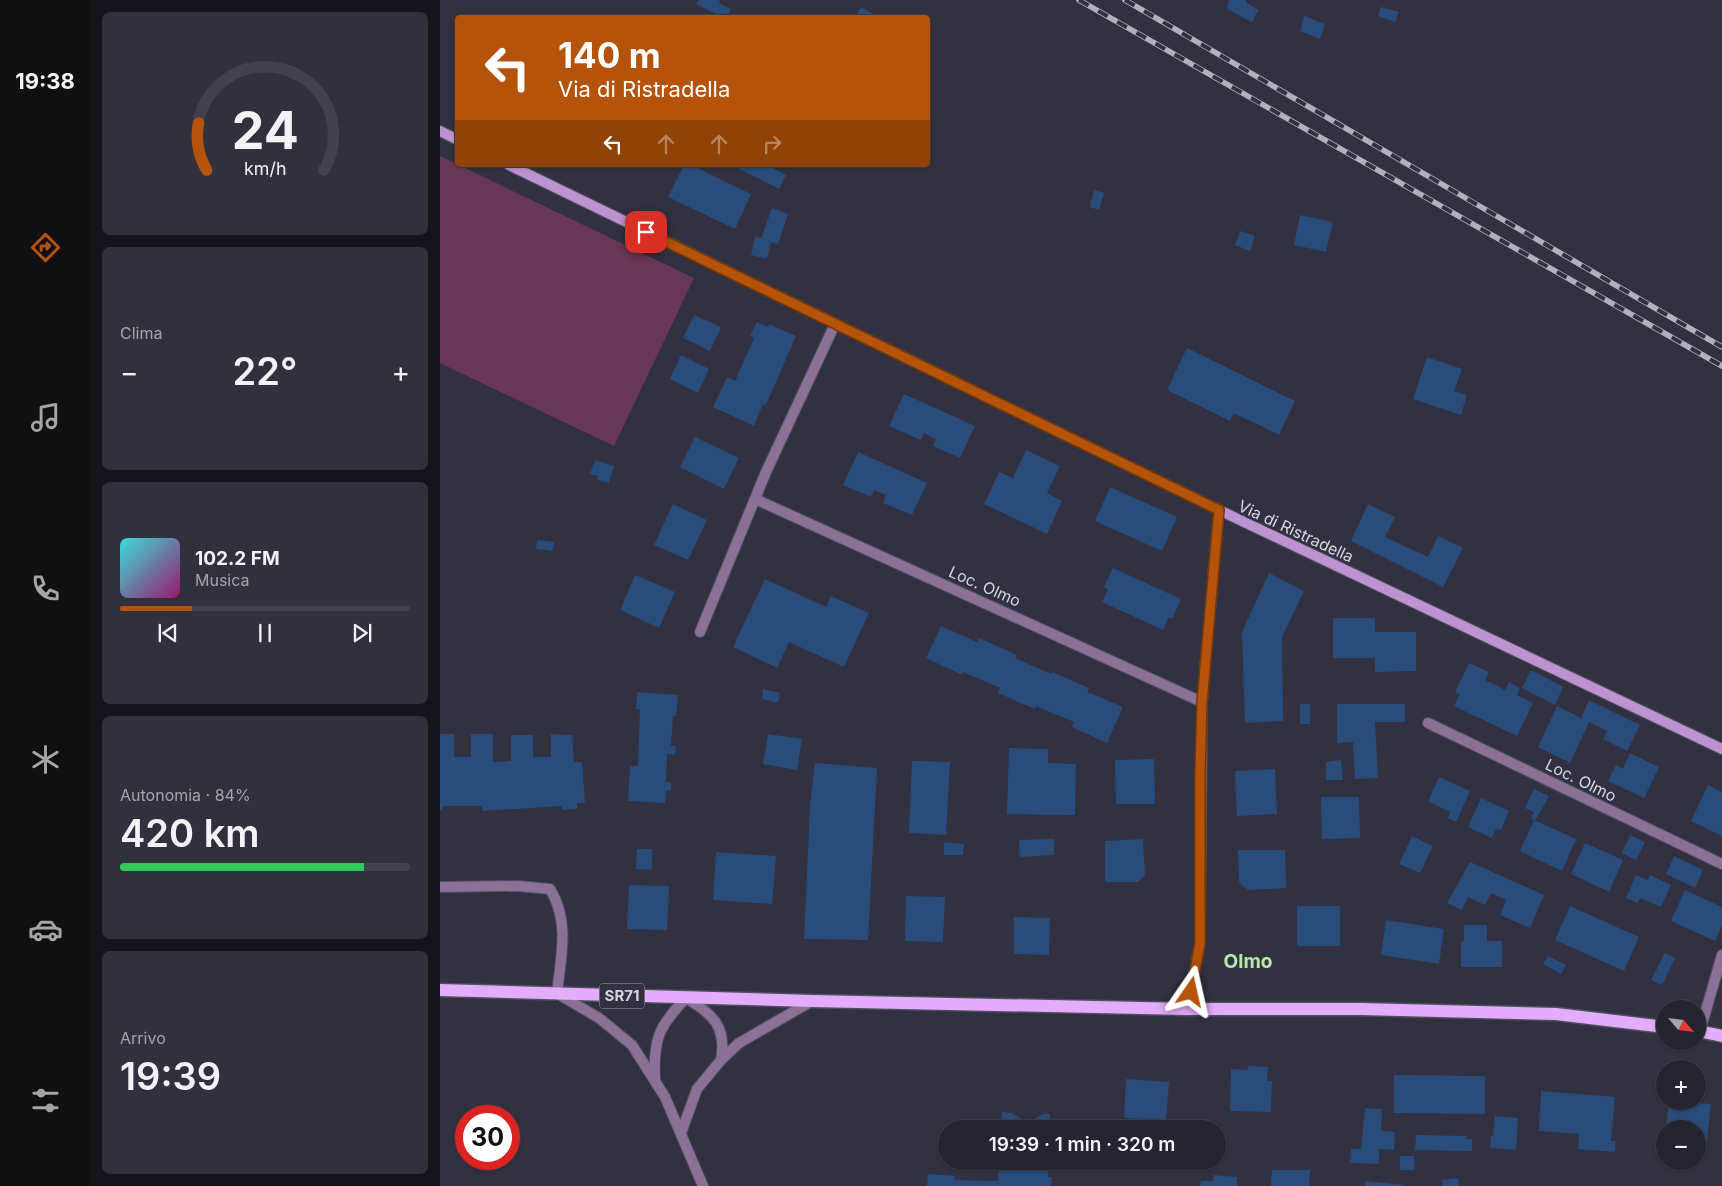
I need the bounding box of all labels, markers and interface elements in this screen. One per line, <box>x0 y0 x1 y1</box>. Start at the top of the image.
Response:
text: 140 m <box>558 34 661 76</box>
icon: left <box>475 35 540 100</box>
text: 19:38 <box>15 68 75 94</box>
text: Via di Ristradella <box>558 76 730 102</box>
text: 24 <box>231 99 299 162</box>
icon: left <box>599 130 627 158</box>
icon: ahead <box>652 130 680 158</box>
icon: ahead <box>705 130 733 158</box>
icon: right <box>758 130 786 158</box>
text: km/h <box>244 158 286 179</box>
pin <box>625 211 667 253</box>
icon: arrive <box>632 218 660 246</box>
icon: directions <box>28 230 63 265</box>
text: Clima <box>120 323 162 343</box>
text: 22° <box>233 348 297 394</box>
text: − <box>120 355 139 389</box>
text: + <box>391 355 410 389</box>
icon: music <box>28 400 63 435</box>
street label: Via di Ristradella <box>1235 495 1357 567</box>
text: 102.2 FM <box>195 547 280 570</box>
street label: Loc. Olmo <box>946 561 1024 611</box>
text: Musica <box>195 570 250 590</box>
icon: phone <box>28 571 63 606</box>
icon: previous <box>154 619 182 647</box>
icon: pause <box>251 619 279 647</box>
icon: next <box>348 619 376 647</box>
icon: climate <box>28 742 63 777</box>
street label: Loc. Olmo <box>1542 754 1620 806</box>
text: Autonomia · 84% <box>120 785 251 805</box>
text: 420 km <box>120 810 259 856</box>
icon: car <box>28 912 63 947</box>
district label: Olmo <box>1224 950 1272 973</box>
position arrow <box>1164 965 1216 1017</box>
road number: SR71 <box>600 984 644 1008</box>
north arrow <box>1656 1000 1706 1050</box>
map controls <box>1656 1000 1706 1170</box>
text: Arrivo <box>120 1028 166 1048</box>
text: 19:39 <box>120 1053 221 1099</box>
button: + <box>1656 1060 1706 1110</box>
icon: filters <box>28 1083 63 1118</box>
speed limit sign: 30 <box>455 1105 520 1170</box>
button: − <box>1656 1120 1706 1170</box>
text: 19:39 · 1 min · 320 m <box>989 1133 1175 1156</box>

